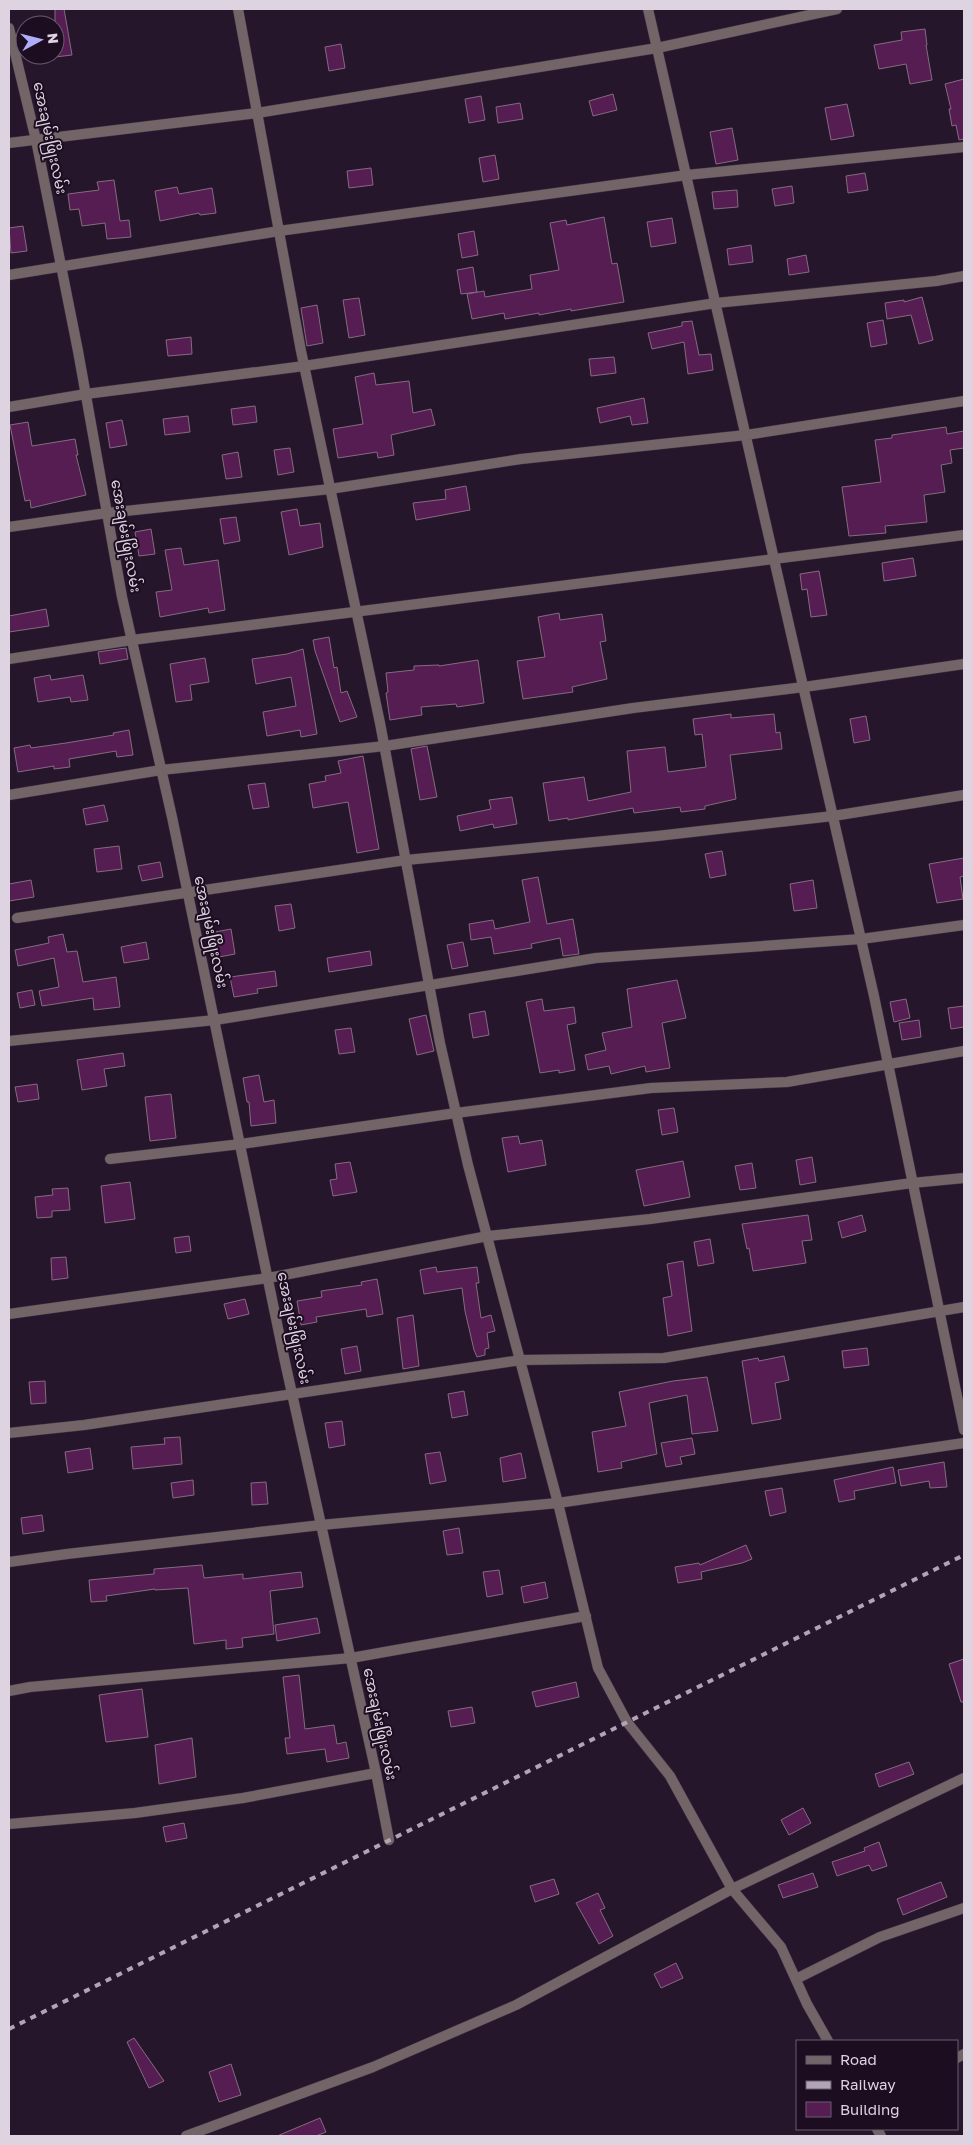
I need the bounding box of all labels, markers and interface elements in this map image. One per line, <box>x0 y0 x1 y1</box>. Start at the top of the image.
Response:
north arrow <box>15 15 65 65</box>
text: N <box>44 32 62 45</box>
street label: အေးချမ်းဖြိုးလမ်း <box>26 80 72 197</box>
street label: အေးချမ်းဖြိုးလမ်း <box>104 478 146 595</box>
street label: အေးချမ်းဖြိုးလမ်း <box>187 874 233 991</box>
street label: အေးချမ်းဖြိုးလမ်း <box>270 1270 316 1387</box>
street label: အေးချမ်းဖြိုးလမ်း <box>356 1666 402 1783</box>
legend <box>796 2040 958 2130</box>
text: Road <box>840 2050 877 2068</box>
text: Railway <box>840 2075 896 2093</box>
text: Building <box>840 2100 900 2118</box>

